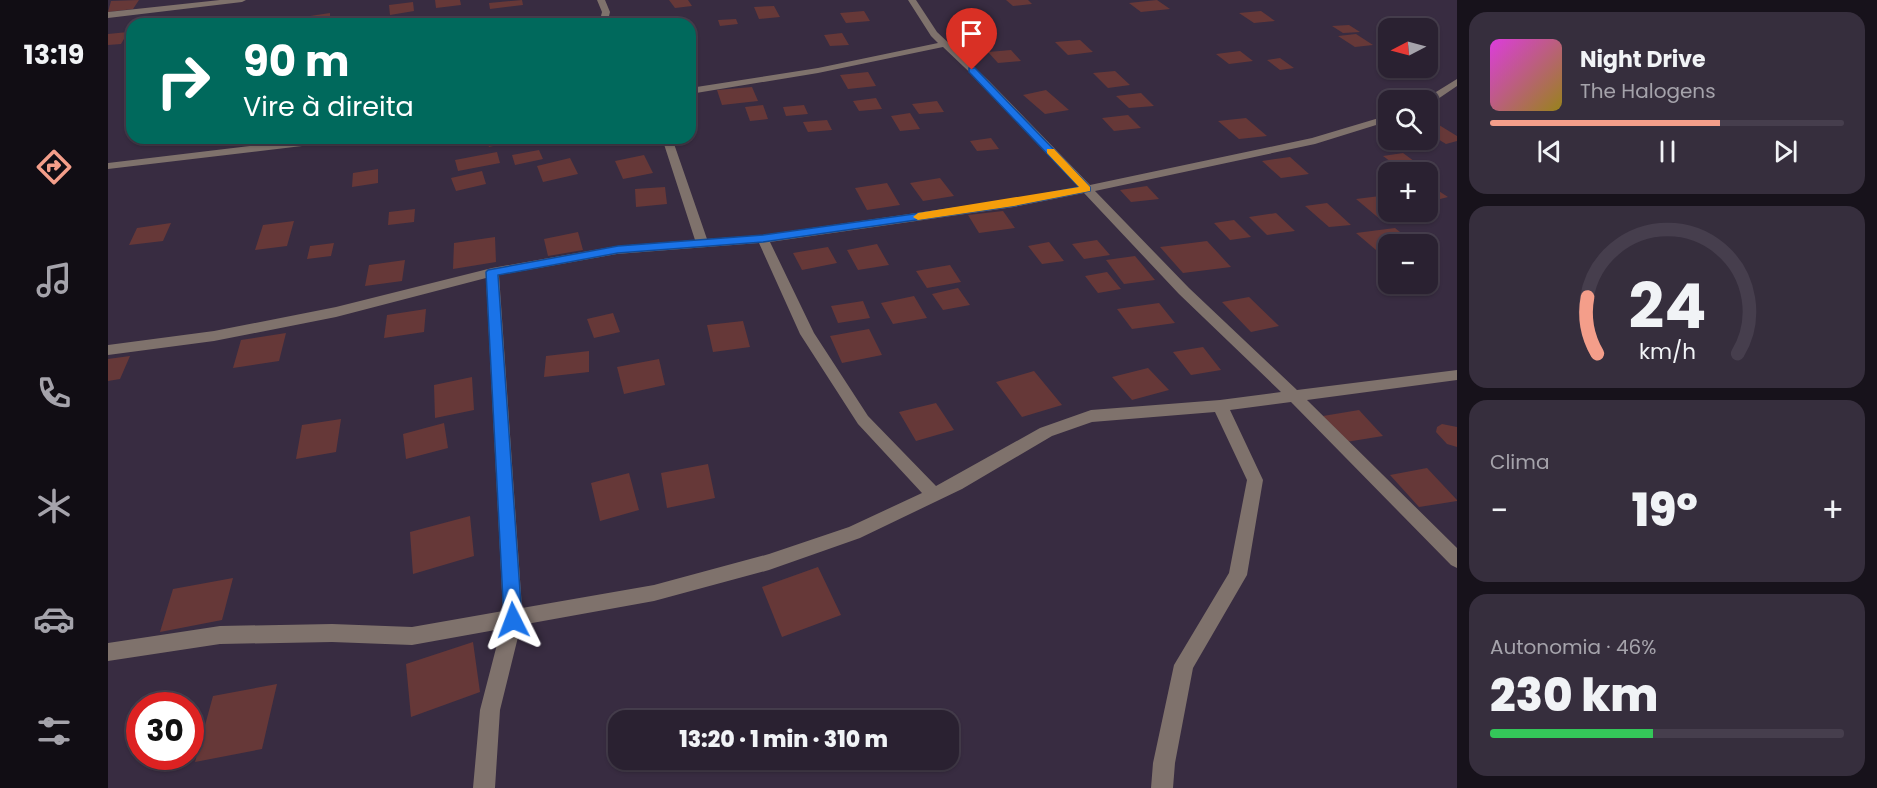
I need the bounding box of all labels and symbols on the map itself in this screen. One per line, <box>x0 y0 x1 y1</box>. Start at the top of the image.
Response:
pin <box>946 8 997 70</box>
north arrow <box>1378 18 1438 78</box>
position arrow <box>481 588 545 652</box>
speed limit sign: 30 <box>126 692 204 770</box>

